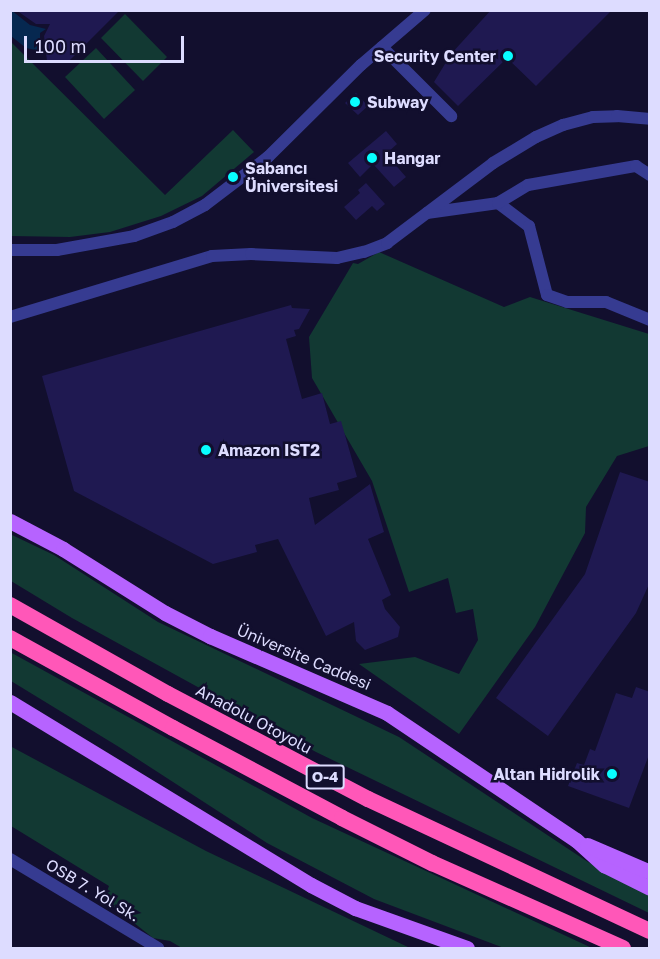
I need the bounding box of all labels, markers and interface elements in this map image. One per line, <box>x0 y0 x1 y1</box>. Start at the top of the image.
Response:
scale bar <box>27 24 188 62</box>
text: 100 m <box>35 35 86 57</box>
place label: Security Center <box>374 46 496 66</box>
marker: Security Center <box>501 49 515 63</box>
place label: Subway <box>367 92 429 112</box>
marker: Subway <box>348 95 362 109</box>
place label: Hangar <box>384 148 440 168</box>
marker: Hangar <box>365 151 379 165</box>
place label: Sabancı Üniversitesi <box>245 158 338 196</box>
marker: Sabancı Üniversitesi <box>226 170 240 184</box>
place label: Amazon IST2 <box>218 440 320 460</box>
marker: Amazon IST2 <box>199 443 213 457</box>
street label: Üniversite Caddesi <box>234 620 374 694</box>
street label: Anadolu Otoyolu <box>193 680 315 758</box>
place label: Altan Hidrolik <box>493 764 600 784</box>
road number: O-4 <box>306 765 344 789</box>
marker: Altan Hidrolik <box>605 767 619 781</box>
street label: OSB 7. Yol Sk. <box>43 854 143 926</box>

